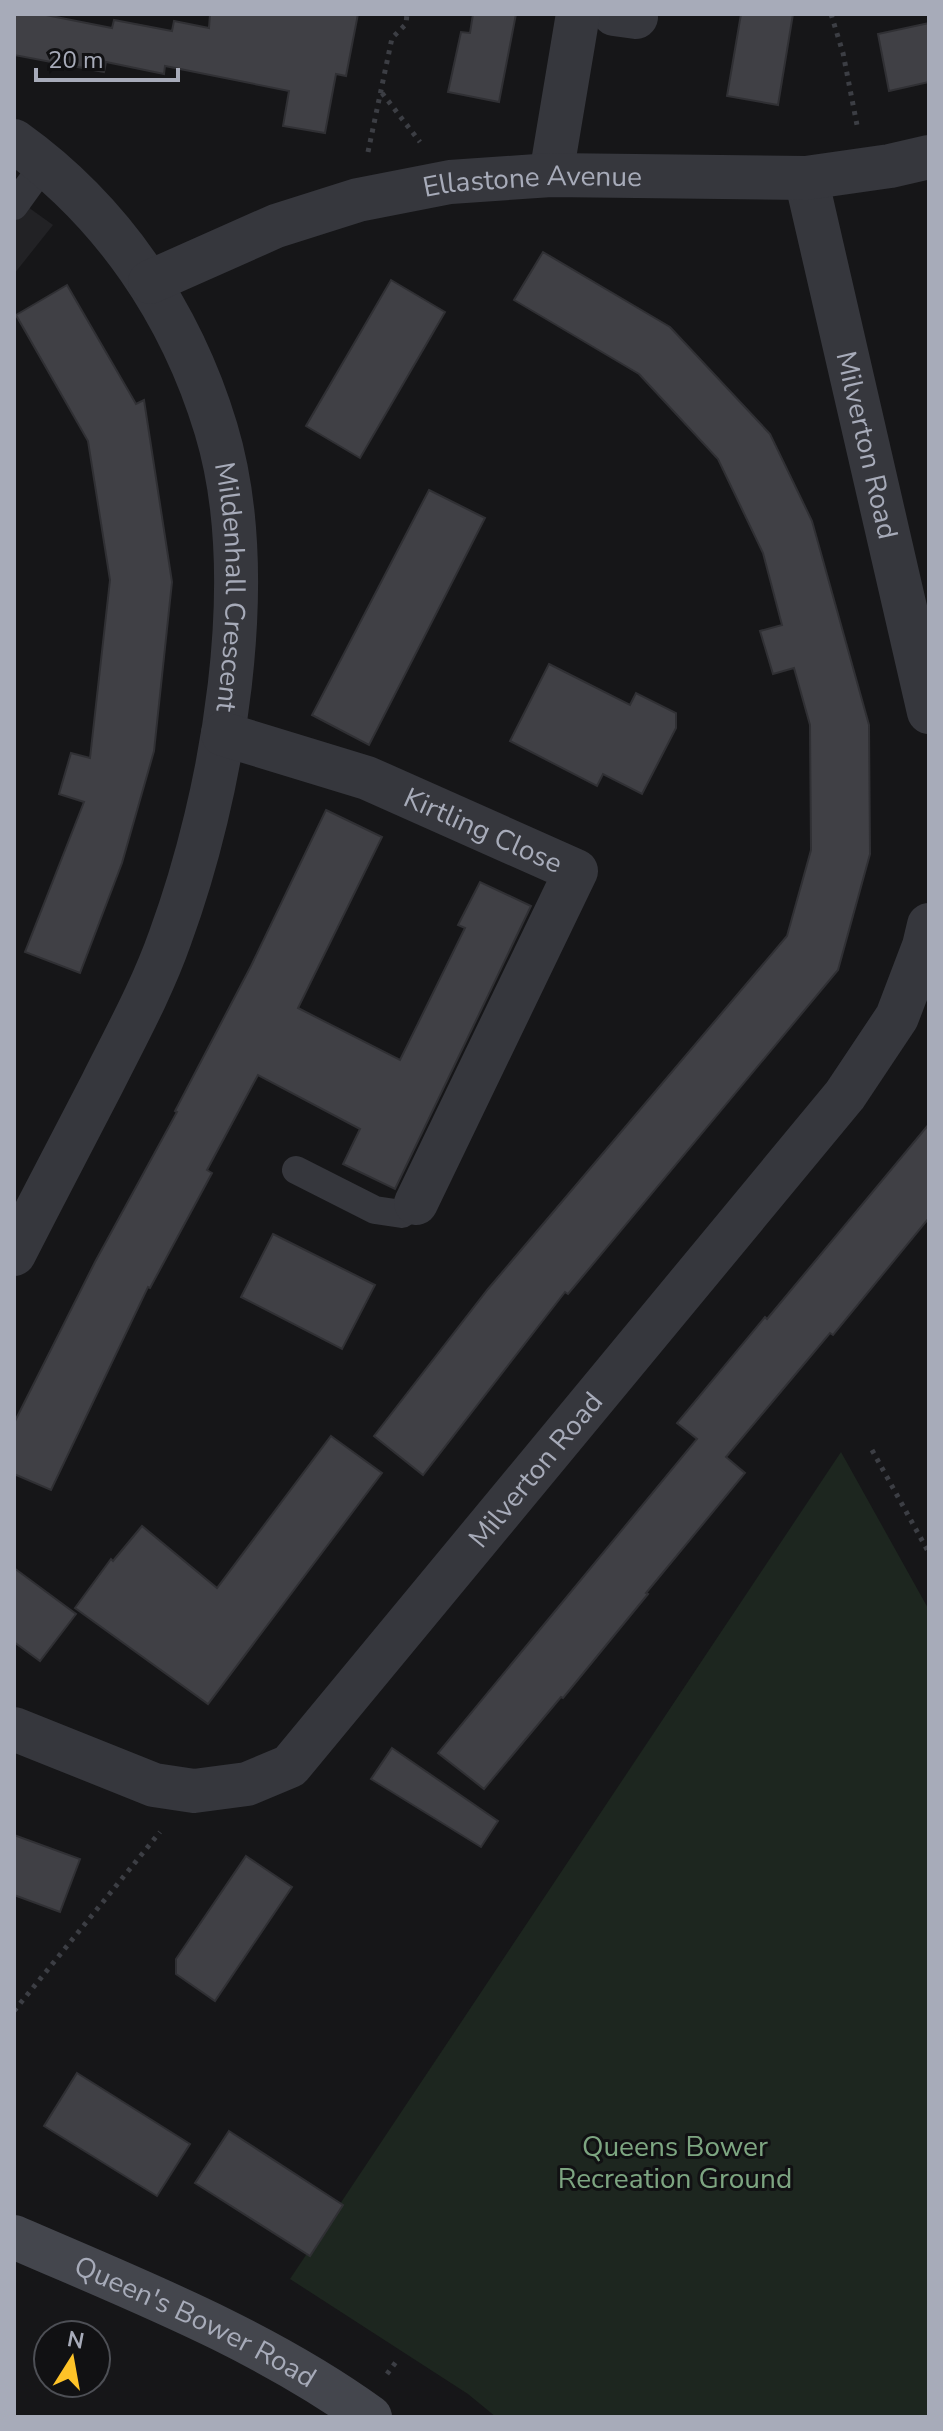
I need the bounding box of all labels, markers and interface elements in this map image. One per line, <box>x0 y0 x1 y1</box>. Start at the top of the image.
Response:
scale bar <box>36 32 178 82</box>
text: 20 m <box>48 44 104 76</box>
street label: Ellastone Avenue <box>420 157 642 207</box>
street label: Milverton Road <box>826 347 907 543</box>
street label: Mildenhall Crescent <box>205 459 254 715</box>
street label: Kirtling Close <box>398 779 568 883</box>
street label: Milverton Road <box>460 1384 612 1556</box>
park label: Queens Bower Recreation Ground <box>558 2128 792 2198</box>
street label: Queen's Bower Road <box>68 2247 323 2397</box>
north arrow <box>32 2319 112 2399</box>
text: N <box>65 2324 87 2357</box>

